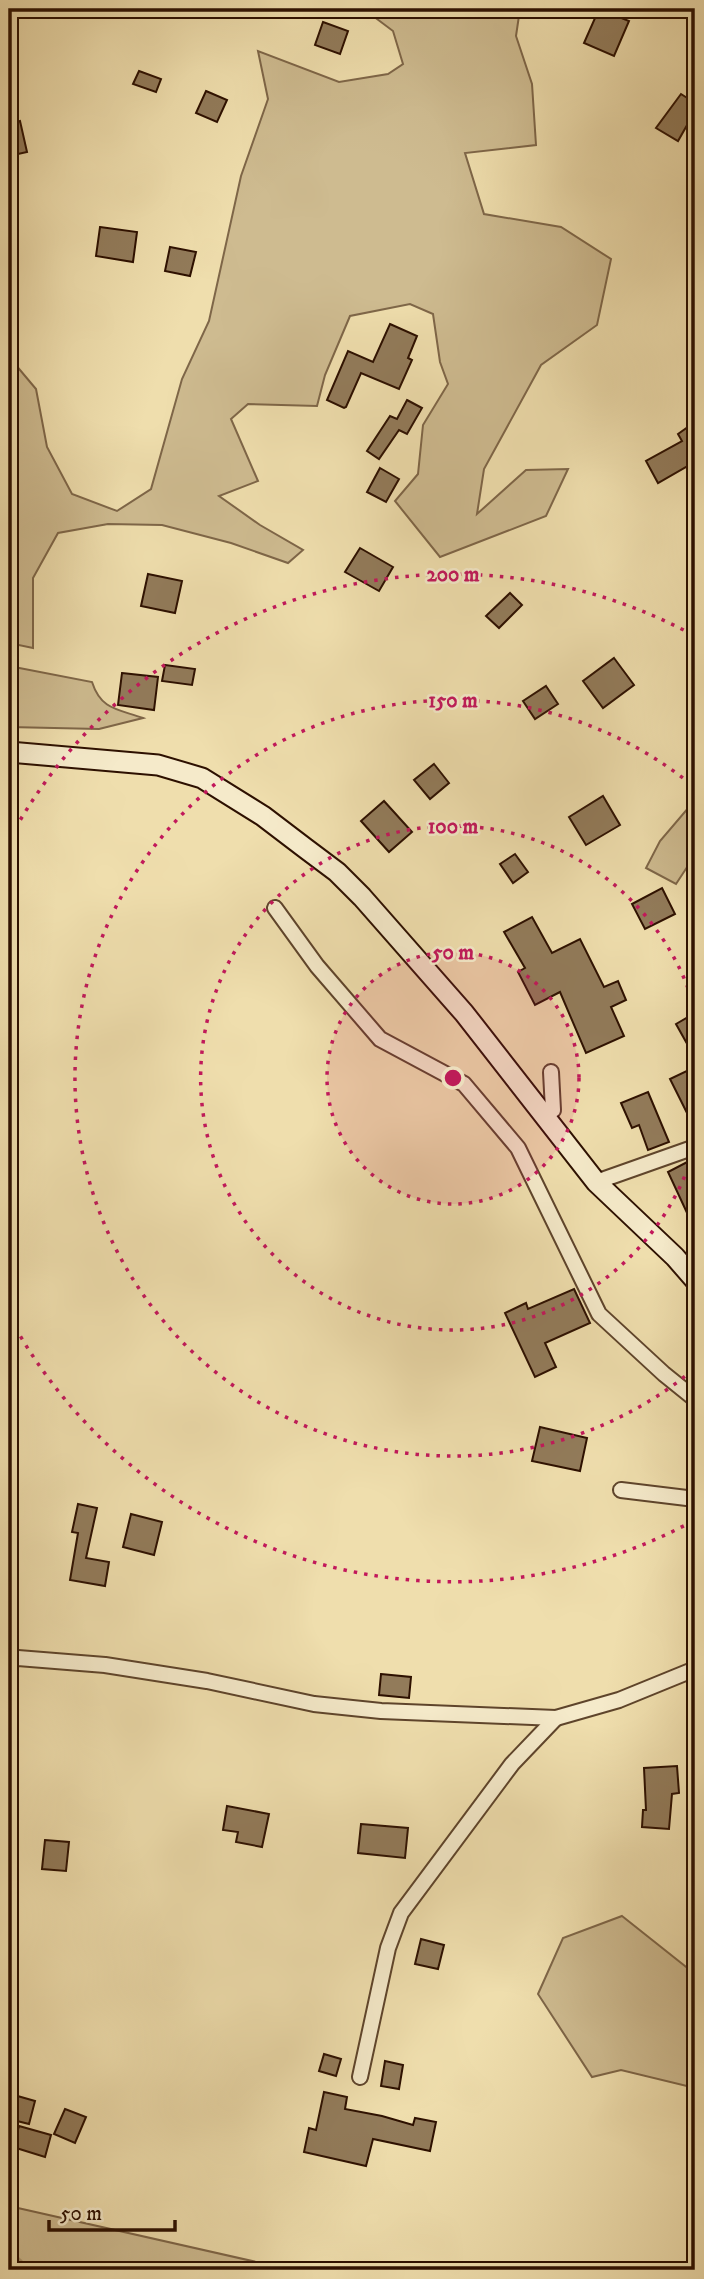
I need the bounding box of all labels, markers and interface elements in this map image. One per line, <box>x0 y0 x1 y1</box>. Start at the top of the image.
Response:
text: 200 m <box>426 562 480 588</box>
text: 150 m <box>428 688 478 714</box>
text: 100 m <box>428 814 478 840</box>
text: 50 m <box>431 940 474 966</box>
centre of rings <box>441 1066 465 1090</box>
scale bar <box>49 2188 175 2232</box>
text: 50 m <box>60 2201 102 2227</box>

